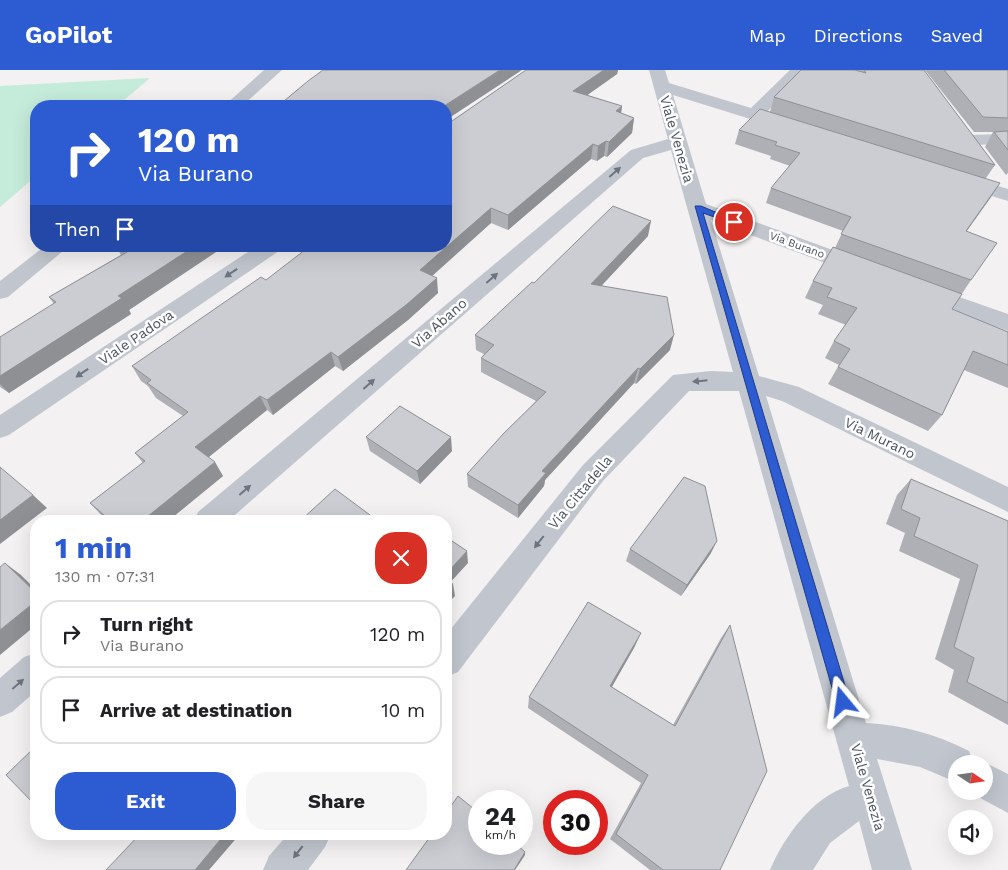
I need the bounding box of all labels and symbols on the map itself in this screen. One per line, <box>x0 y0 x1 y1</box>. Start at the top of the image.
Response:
street label: Viale Venezia <box>657 94 697 184</box>
one-way arrow <box>609 167 622 178</box>
pin <box>713 201 755 243</box>
street label: Via Burano <box>768 229 826 261</box>
one-way arrow <box>225 268 238 278</box>
one-way arrow <box>486 273 498 284</box>
street label: Via Abano <box>408 295 470 351</box>
street label: Viale Padova <box>96 306 176 368</box>
one-way arrow <box>75 368 88 378</box>
one-way arrow <box>692 377 708 385</box>
one-way arrow <box>362 378 375 389</box>
street label: Via Murano <box>842 414 918 462</box>
street label: Via Cittadella <box>545 452 615 532</box>
one-way arrow <box>238 484 251 495</box>
one-way arrow <box>534 535 545 548</box>
position arrow <box>816 675 868 727</box>
one-way arrow <box>12 679 24 690</box>
street label: Viale Venezia <box>848 742 888 832</box>
north arrow <box>948 755 992 800</box>
speed limit sign: 30 <box>543 790 608 855</box>
one-way arrow <box>292 845 303 858</box>

